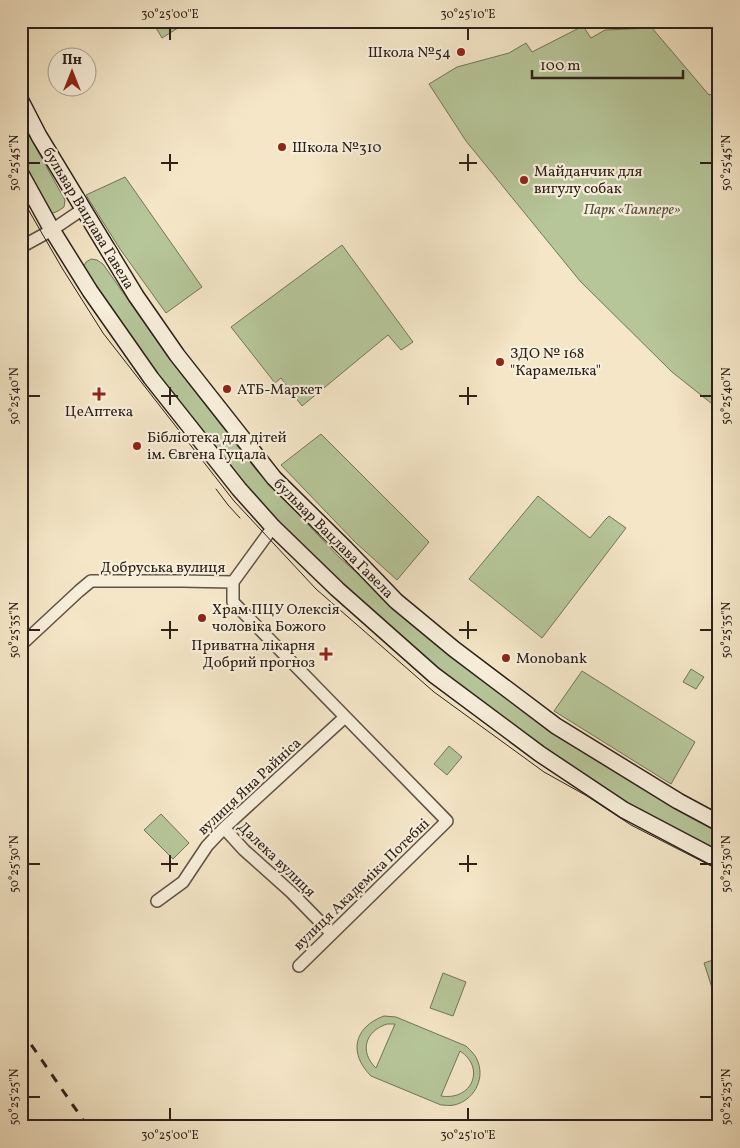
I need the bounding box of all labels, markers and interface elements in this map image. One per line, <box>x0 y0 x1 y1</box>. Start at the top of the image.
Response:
text: 30°25'00"E <box>141 7 199 23</box>
text: 30°25'10"E <box>441 7 495 23</box>
place label: Школа №54 <box>368 43 451 64</box>
marker: Школа №54 <box>455 46 467 58</box>
north arrow <box>48 48 98 98</box>
scale bar <box>532 48 684 80</box>
text: Пн <box>62 51 82 70</box>
text: 100 m <box>540 56 580 77</box>
text: 50°25'45"N <box>7 135 23 191</box>
text: 50°25'45"N <box>719 135 735 191</box>
place label: Школа №310 <box>292 138 382 159</box>
marker: Школа №310 <box>276 141 288 153</box>
street label: бульвар Вацлава Гавела <box>37 144 139 294</box>
place label: Майданчик для вигулу собак <box>534 162 643 200</box>
marker: Майданчик для вигулу собак <box>518 174 530 186</box>
park label: Парк «Тампере» <box>583 200 681 221</box>
place label: ЗДО № 168 "Карамелька" <box>510 344 601 382</box>
marker: ЗДО № 168 "Карамелька" <box>494 356 506 368</box>
text: 50°25'40"N <box>7 367 23 425</box>
text: 50°25'40"N <box>719 367 735 425</box>
place label: АТБ-Маркет <box>237 380 322 401</box>
marker: АТБ-Маркет <box>221 383 233 395</box>
marker: ЦеАптека <box>93 388 105 400</box>
place label: ЦеАптека <box>65 402 133 423</box>
place label: Бібліотека для дітей ім. Євгена Гуцала <box>147 428 287 466</box>
marker: Бібліотека для дітей ім. Євгена Гуцала <box>131 440 143 452</box>
street label: бульвар Вацлава Гавела <box>268 474 398 604</box>
street label: Добруська вулиця <box>101 558 226 579</box>
place label: Храм ПЦУ Олексія чоловіка Божого <box>212 600 340 638</box>
text: 50°25'35"N <box>7 602 23 658</box>
text: 50°25'35"N <box>719 602 735 658</box>
marker: Храм ПЦУ Олексія чоловіка Божого <box>196 612 208 624</box>
place label: Приватна лікарня Добрий прогноз <box>191 636 315 674</box>
marker: Приватна лікарня Добрий прогноз <box>319 647 333 661</box>
place label: Monobank <box>516 649 587 670</box>
marker: Monobank <box>500 652 512 664</box>
street label: вулиця Яна Райніса <box>194 734 306 841</box>
street label: вулиця Академіка Потебні <box>289 814 435 956</box>
street label: Далека вулиця <box>232 817 320 903</box>
text: 50°25'30"N <box>7 835 23 893</box>
text: 50°25'30"N <box>719 835 735 893</box>
text: 50°25'25"N <box>7 1069 23 1125</box>
text: 50°25'25"N <box>719 1069 735 1125</box>
text: 30°25'00"E <box>141 1128 199 1144</box>
text: 30°25'10"E <box>441 1128 495 1144</box>

